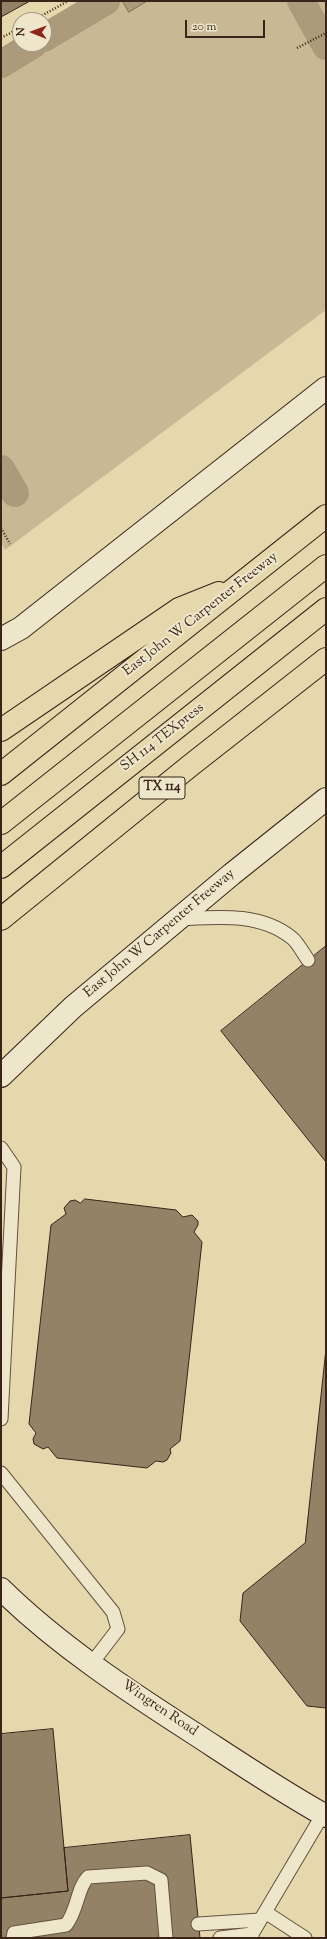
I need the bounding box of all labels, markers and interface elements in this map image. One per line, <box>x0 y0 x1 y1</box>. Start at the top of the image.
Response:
north arrow <box>12 12 52 52</box>
scale bar <box>187 12 267 38</box>
text: 20 m <box>192 18 216 36</box>
text: N <box>13 27 29 36</box>
street label: East John W Carpenter Freeway <box>120 549 282 681</box>
street label: SH 114 TEXpress <box>118 700 208 776</box>
road number: TX 114 <box>139 777 185 799</box>
street label: East John W Carpenter Freeway <box>81 866 239 1002</box>
street label: Wingren Road <box>118 1677 200 1741</box>

